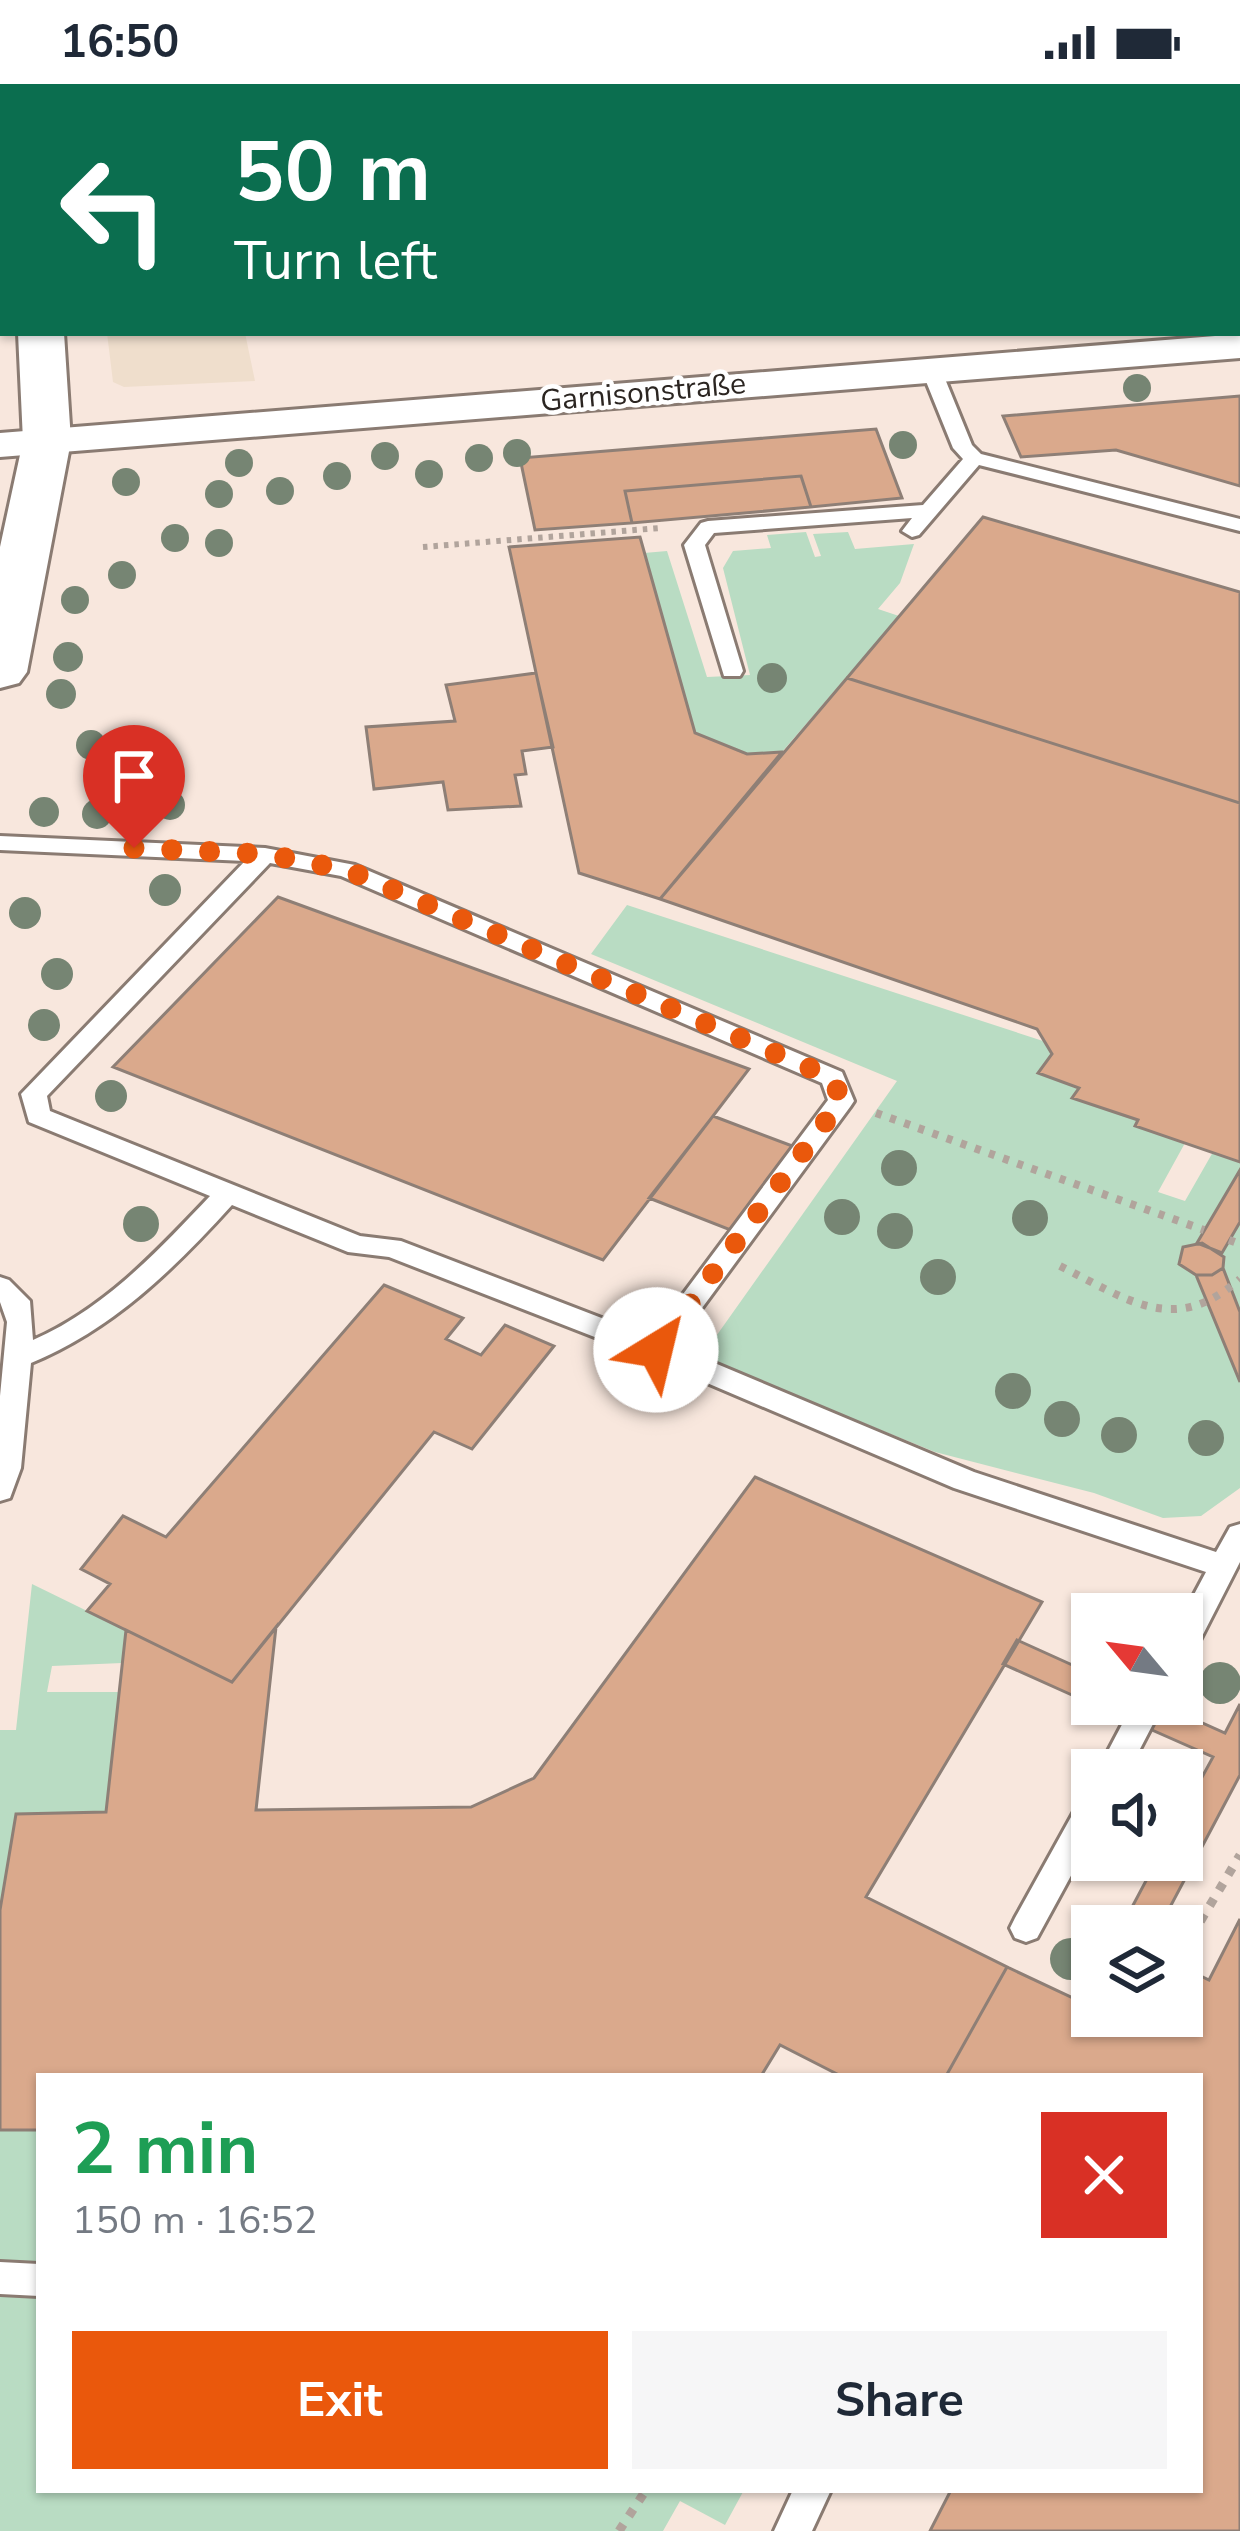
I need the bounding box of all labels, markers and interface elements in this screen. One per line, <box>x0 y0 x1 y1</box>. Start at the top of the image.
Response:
text: 16:50 <box>60 12 179 73</box>
text: 50 m <box>234 115 431 230</box>
icon: left <box>36 132 192 288</box>
text: Turn left <box>234 224 437 298</box>
street label: Garnisonstraße <box>539 363 748 422</box>
pin <box>83 725 185 848</box>
icon: arrive <box>101 743 167 809</box>
position arrow <box>593 1287 719 1413</box>
north arrow <box>1071 1593 1203 1725</box>
map controls <box>1071 1593 1203 2037</box>
button: sound <box>1071 1749 1203 1881</box>
button: layers <box>1071 1905 1203 2037</box>
text: 2 min <box>72 2100 258 2198</box>
button: close <box>1041 2112 1167 2238</box>
text: 150 m · 16:52 <box>72 2194 317 2247</box>
button: Exit <box>72 2331 608 2469</box>
button: Share <box>632 2331 1167 2469</box>

